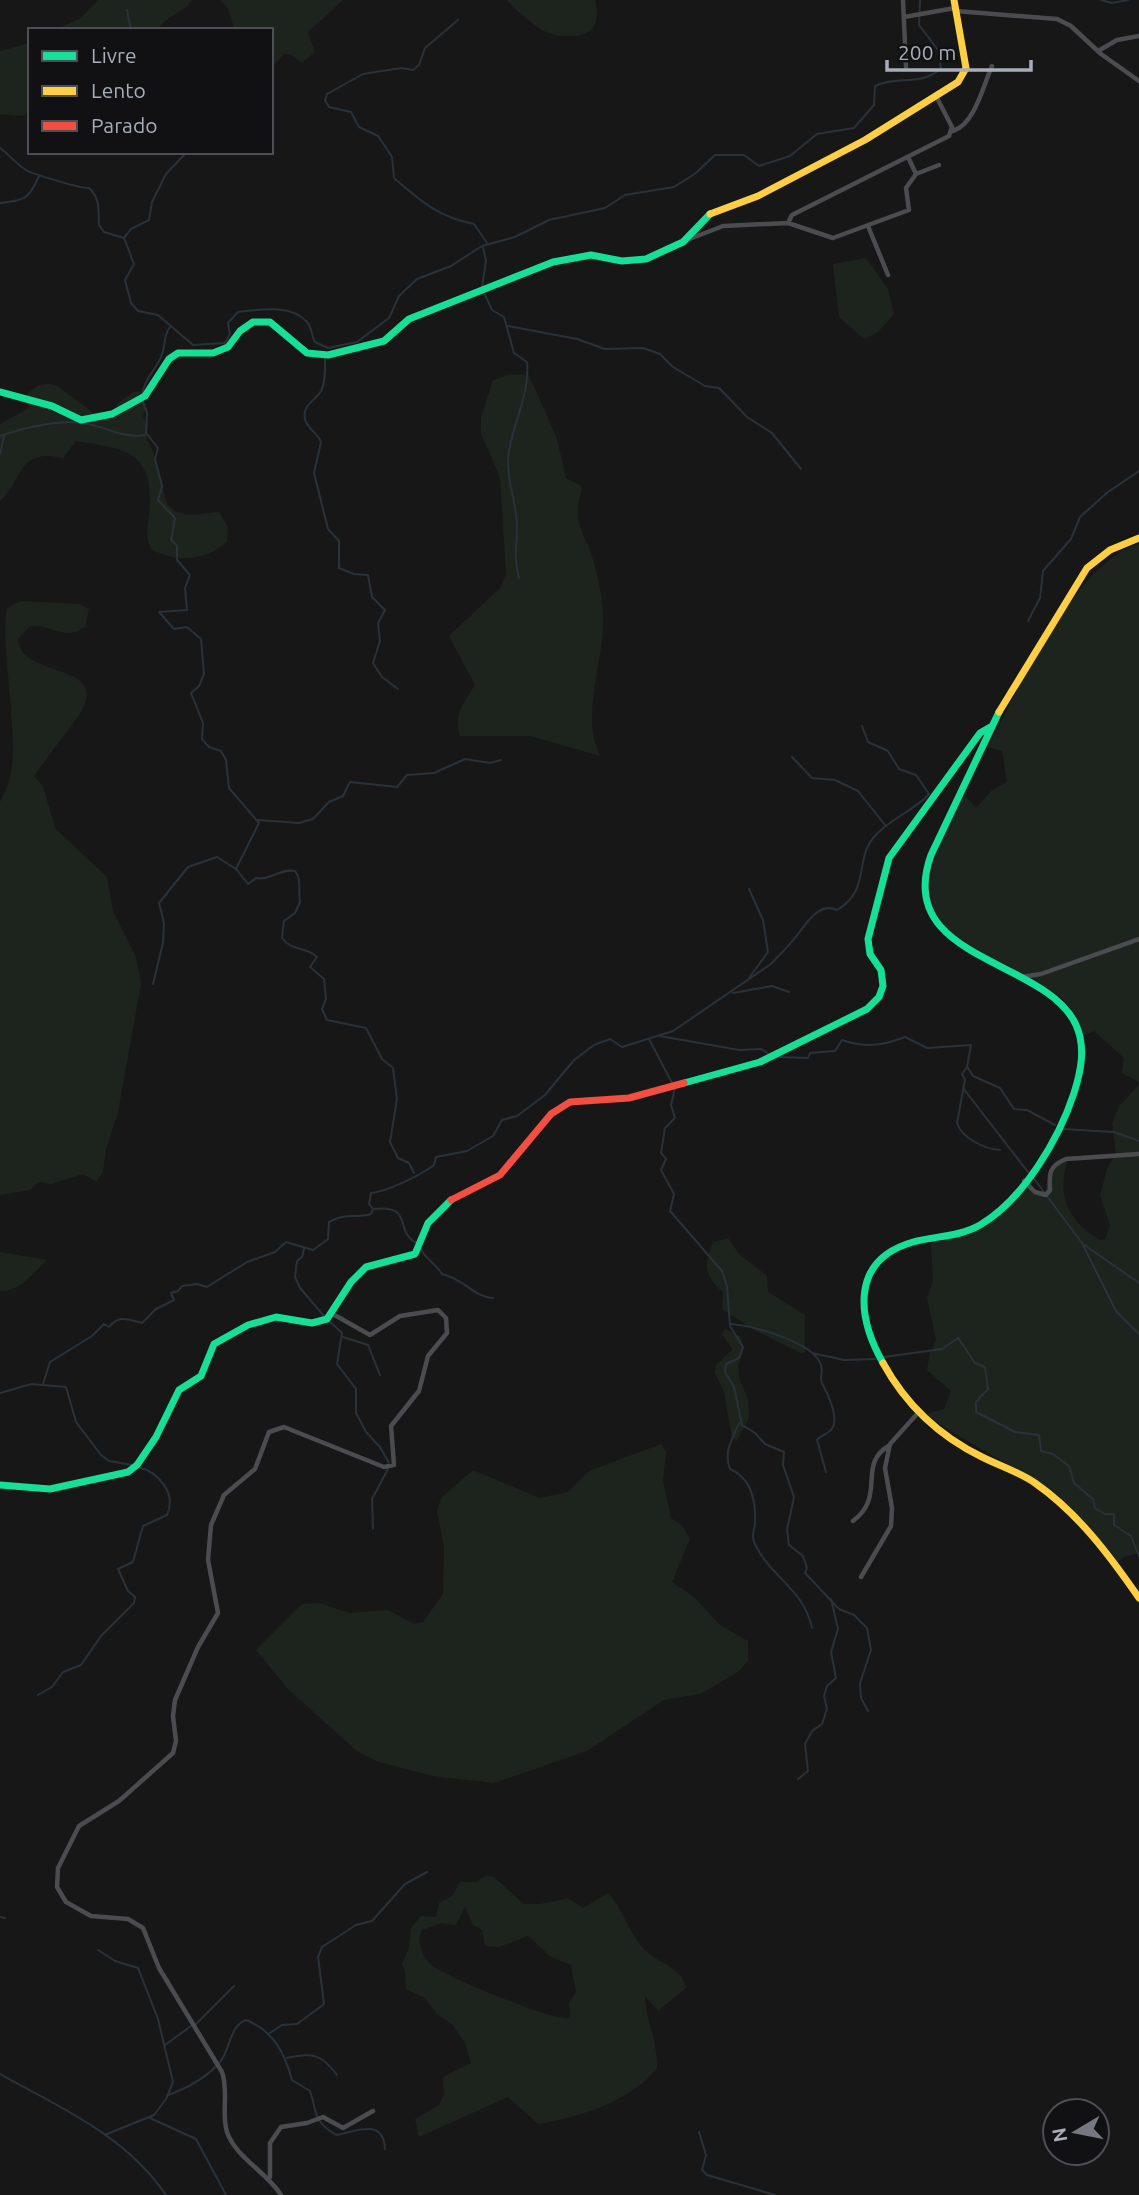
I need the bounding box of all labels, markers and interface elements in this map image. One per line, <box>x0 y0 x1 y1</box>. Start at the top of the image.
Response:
legend <box>28 28 273 154</box>
scale bar <box>887 28 1030 72</box>
text: 200 m <box>898 40 956 64</box>
text: Livre <box>91 43 137 67</box>
text: Lento <box>91 78 146 102</box>
text: Parado <box>91 113 157 137</box>
north arrow <box>1041 2097 1111 2167</box>
text: N <box>1047 2126 1071 2144</box>

